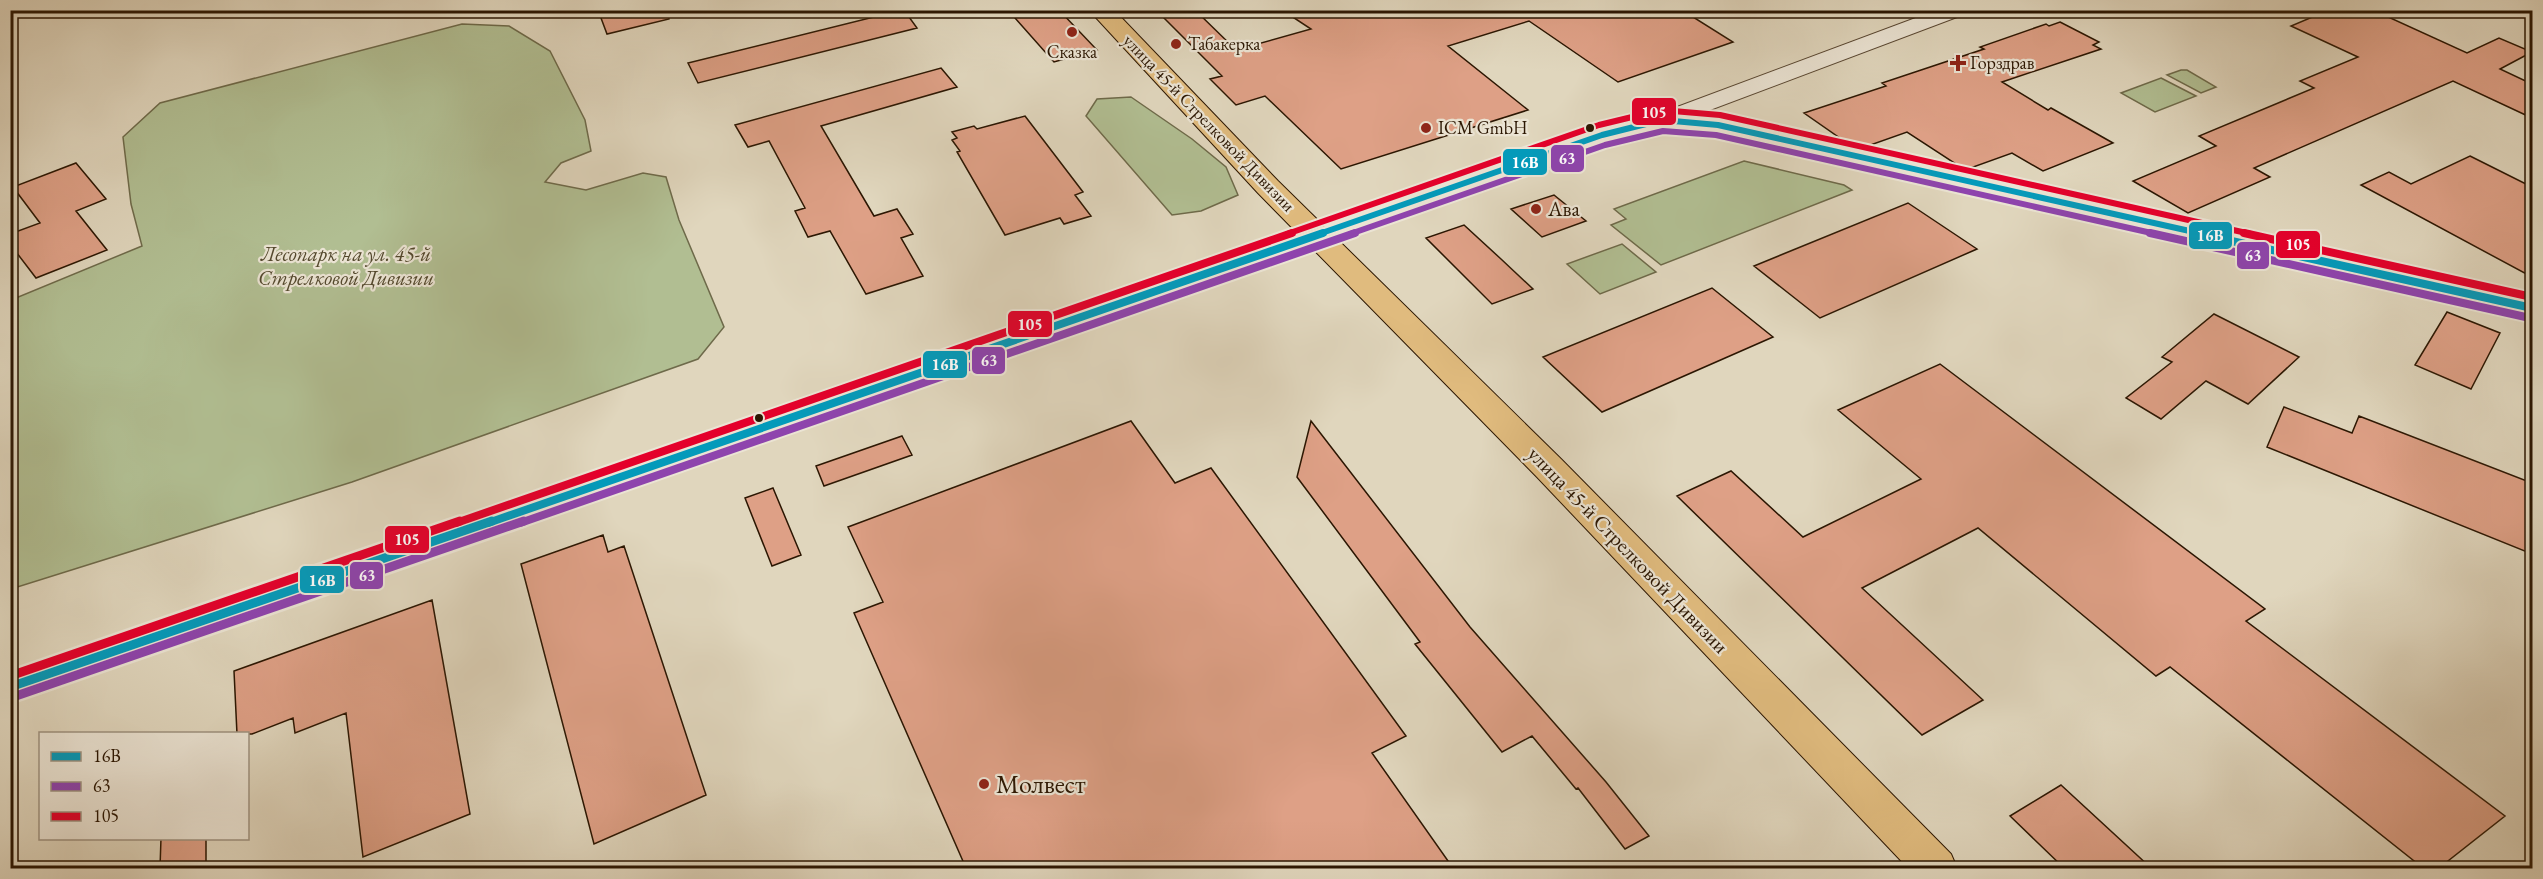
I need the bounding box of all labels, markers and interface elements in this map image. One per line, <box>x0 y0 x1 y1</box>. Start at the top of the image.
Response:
marker: Сказка <box>1065 25 1079 39</box>
street label: улица 45-й Стрелковой Дивизии <box>1118 29 1301 217</box>
place label: Табакерка <box>1188 32 1261 55</box>
marker: Табакерка <box>1169 37 1183 51</box>
place label: Сказка <box>1047 40 1098 63</box>
place label: Горздрав <box>1970 51 2035 74</box>
marker: Горздрав <box>1951 56 1965 70</box>
line badge: 105 <box>1631 97 1677 126</box>
text: 105 <box>1641 102 1667 123</box>
place label: ICM GmbH <box>1438 116 1528 139</box>
marker: ICM GmbH <box>1419 121 1433 135</box>
unlabelled marker <box>1584 122 1596 134</box>
line badge: 63 <box>1550 144 1585 173</box>
line badge: 16В <box>1502 148 1548 176</box>
text: 63 <box>1559 148 1575 169</box>
text: 16В <box>1512 152 1538 173</box>
place label: Ава <box>1547 195 1580 222</box>
marker: Ава <box>1529 202 1543 216</box>
line badge: 16В <box>2188 221 2233 250</box>
text: 16В <box>2197 225 2223 246</box>
line badge: 105 <box>2275 230 2321 259</box>
text: 105 <box>2285 234 2311 255</box>
park label: Лесопарк на ул. 45-й Стрелковой Дивизии <box>258 240 434 291</box>
line badge: 63 <box>2236 241 2270 270</box>
text: 63 <box>2245 245 2261 266</box>
line badge: 105 <box>1007 310 1053 338</box>
text: 105 <box>1017 314 1043 335</box>
line badge: 63 <box>971 346 1006 375</box>
line badge: 16В <box>922 350 968 379</box>
text: 63 <box>981 350 997 371</box>
text: 16В <box>932 354 958 375</box>
unlabelled marker <box>753 412 765 424</box>
street label: улица 45-й Стрелковой Дивизии <box>1522 440 1735 659</box>
line badge: 105 <box>384 525 430 554</box>
text: 105 <box>394 529 420 550</box>
line badge: 63 <box>349 561 384 590</box>
line badge: 16В <box>299 565 345 594</box>
text: 63 <box>359 565 375 586</box>
text: 16В <box>309 570 335 591</box>
legend <box>39 732 249 840</box>
text: 16В <box>93 744 121 767</box>
place label: Молвест <box>996 767 1086 801</box>
text: 63 <box>93 774 110 797</box>
marker: Молвест <box>977 777 991 791</box>
text: 105 <box>93 804 119 827</box>

